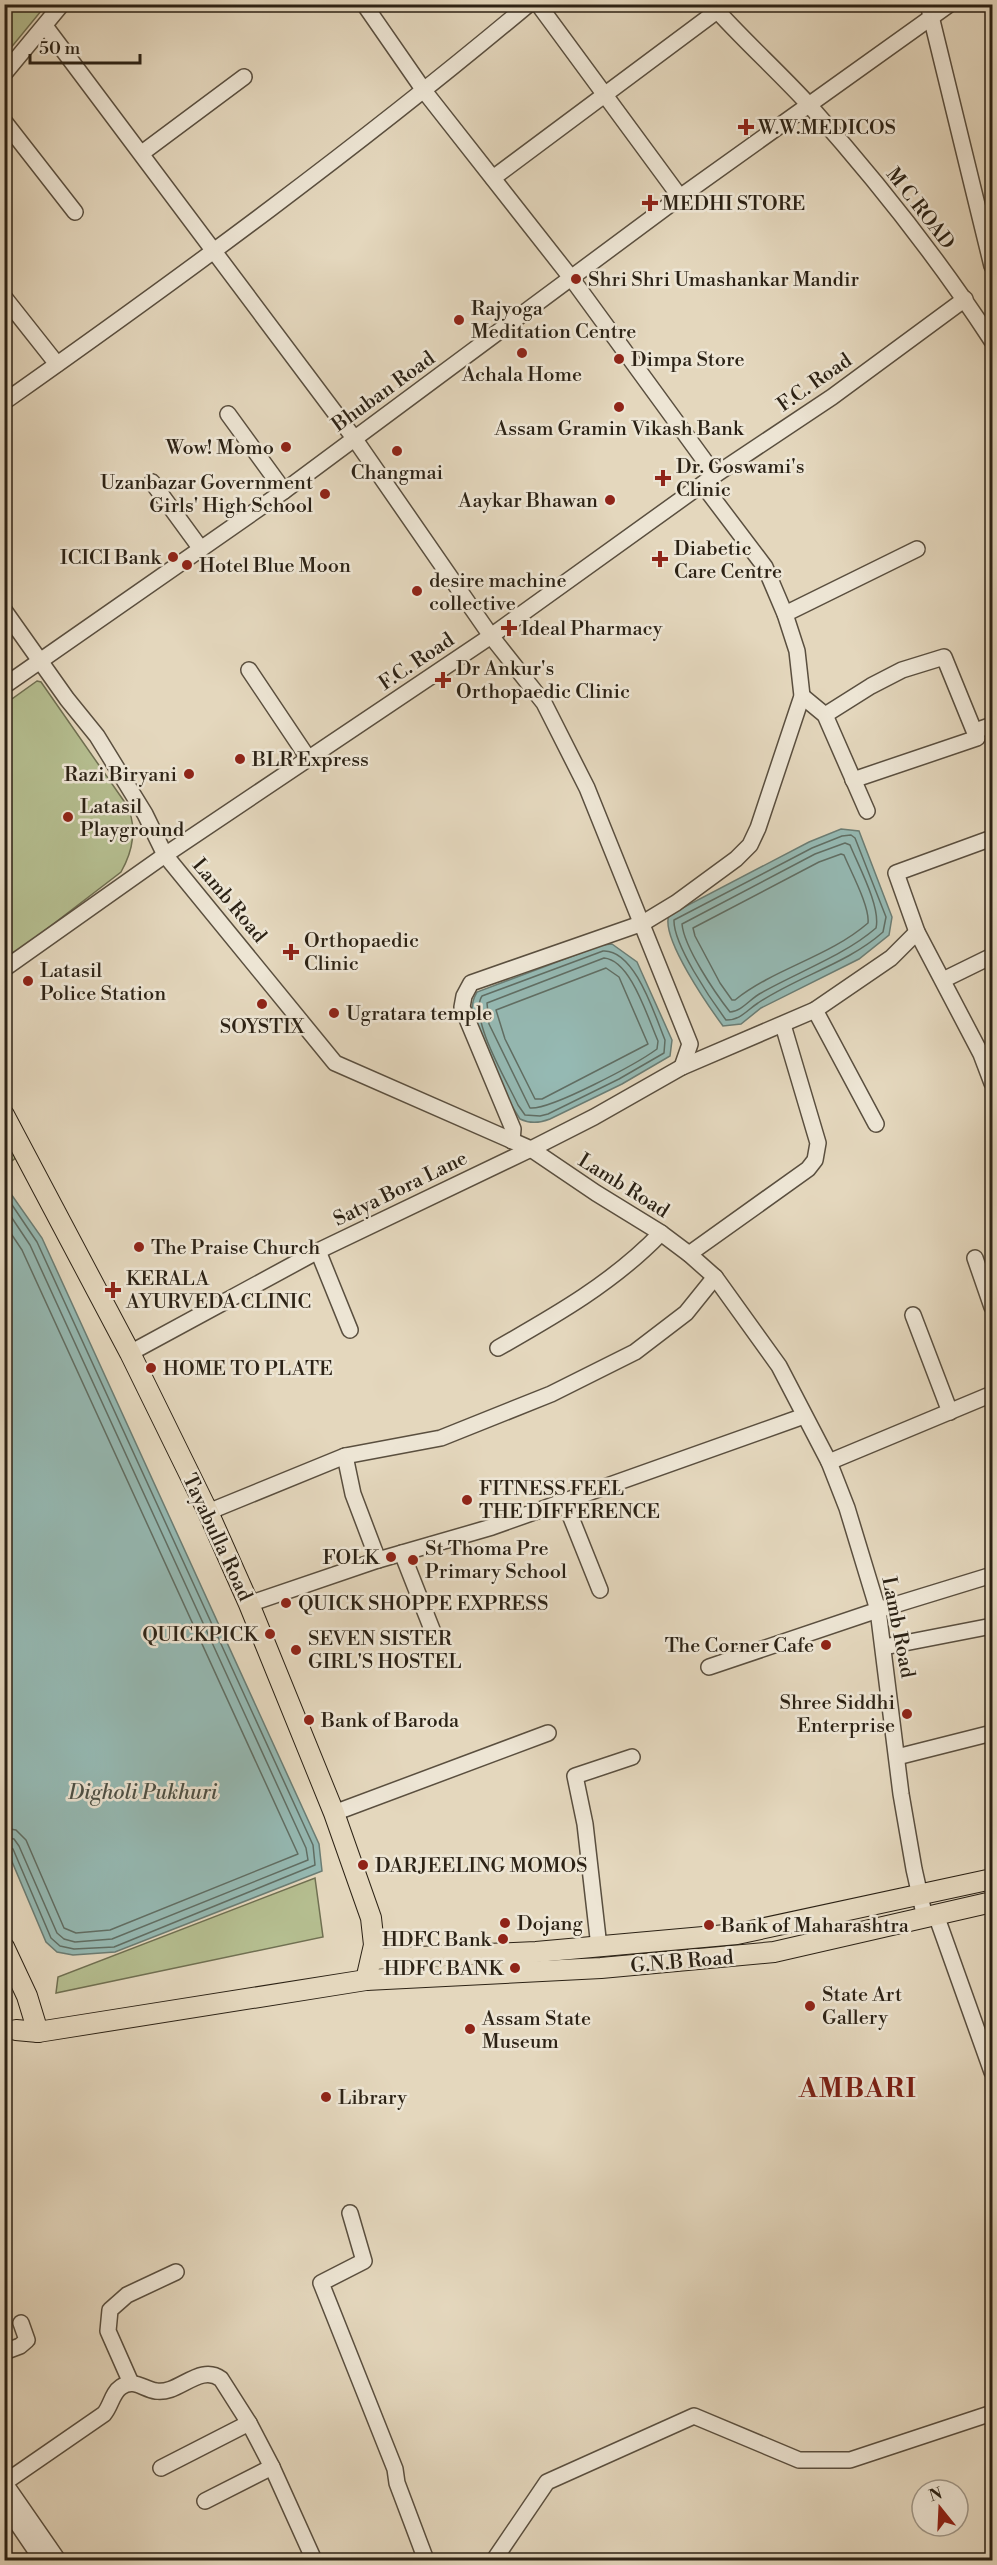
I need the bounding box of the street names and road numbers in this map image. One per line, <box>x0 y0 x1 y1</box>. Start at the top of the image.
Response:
street label: M C ROAD <box>880 163 960 255</box>
street label: Bhuban Road <box>327 346 441 439</box>
street label: F.C. Road <box>773 348 858 418</box>
street label: F.C. Road <box>374 628 460 697</box>
street label: Lamb Road <box>186 854 272 949</box>
street label: Satya Bora Lane <box>330 1146 472 1233</box>
street label: Lamb Road <box>573 1148 674 1224</box>
street label: Tayabulla Road <box>176 1470 257 1606</box>
street label: Lamb Road <box>875 1574 920 1681</box>
street label: G.N.B Road <box>630 1945 735 1979</box>

